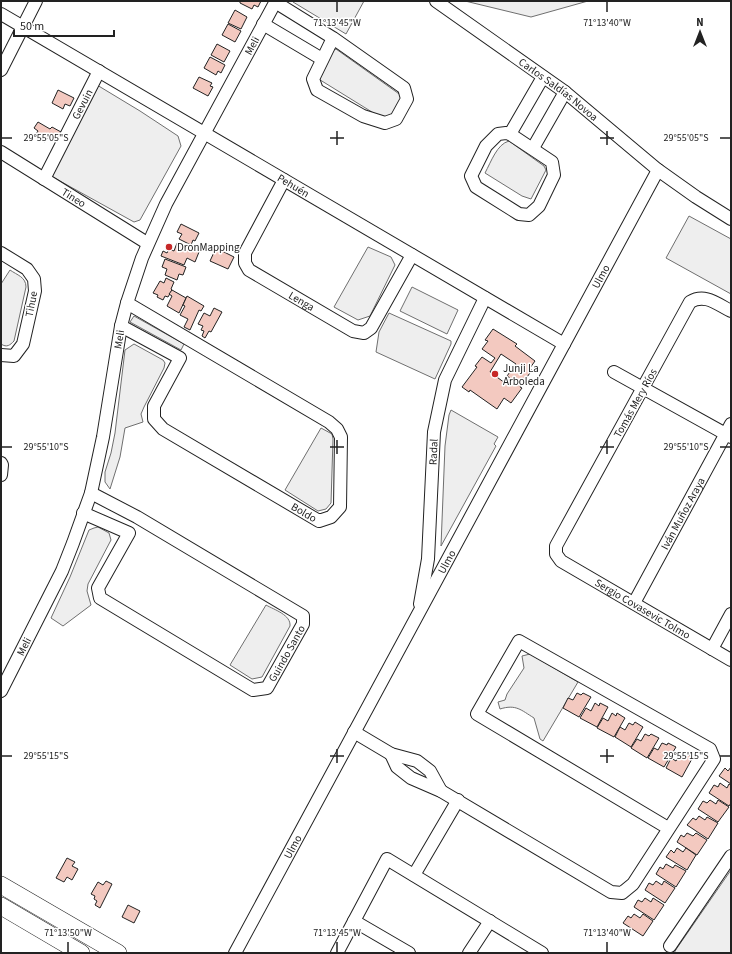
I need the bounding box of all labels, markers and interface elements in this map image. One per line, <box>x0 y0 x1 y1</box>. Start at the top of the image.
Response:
scale bar <box>14 12 114 38</box>
north arrow <box>680 12 720 52</box>
text: N <box>696 15 704 30</box>
text: 71°13'45"W <box>313 16 361 30</box>
text: 71°13'40"W <box>583 16 631 30</box>
text: 50 m <box>20 18 44 35</box>
street label: Meli <box>241 34 263 58</box>
street label: Carlos Saldías Novoa <box>515 55 601 125</box>
street label: Gevuin <box>69 87 97 122</box>
text: 29°55'05"S <box>23 131 69 145</box>
text: 29°55'05"S <box>663 131 709 145</box>
street label: Pehuén <box>274 171 312 201</box>
street label: Tineo <box>59 185 89 211</box>
place label: DronMapping <box>177 240 240 255</box>
marker: DronMapping <box>164 242 174 252</box>
street label: Ulmo <box>588 262 614 291</box>
street label: Lenga <box>286 288 317 315</box>
street label: Tihue <box>22 289 41 318</box>
street label: Meli <box>110 329 128 350</box>
place label: Junji La Arboleda <box>503 361 545 389</box>
street label: Tomás Mery Ríos <box>610 366 661 441</box>
marker: Junji La Arboleda <box>490 369 500 379</box>
street label: Radal <box>425 438 442 465</box>
text: 29°55'10"S <box>23 440 69 454</box>
text: 29°55'10"S <box>663 440 709 454</box>
street label: Iván Muñoz Araya <box>657 475 709 552</box>
street label: Boldo <box>288 499 319 526</box>
street label: Ulmo <box>434 547 460 576</box>
street label: Sergio Covasevic Tolmo <box>592 575 693 643</box>
street label: Guindo Santo <box>265 622 309 685</box>
street label: Meli <box>13 635 35 659</box>
text: 29°55'15"S <box>23 749 69 763</box>
text: 29°55'15"S <box>663 749 709 763</box>
street label: Ulmo <box>280 832 306 861</box>
text: 71°13'50"W <box>44 926 92 940</box>
text: 71°13'45"W <box>313 926 361 940</box>
text: 71°13'40"W <box>583 926 631 940</box>

